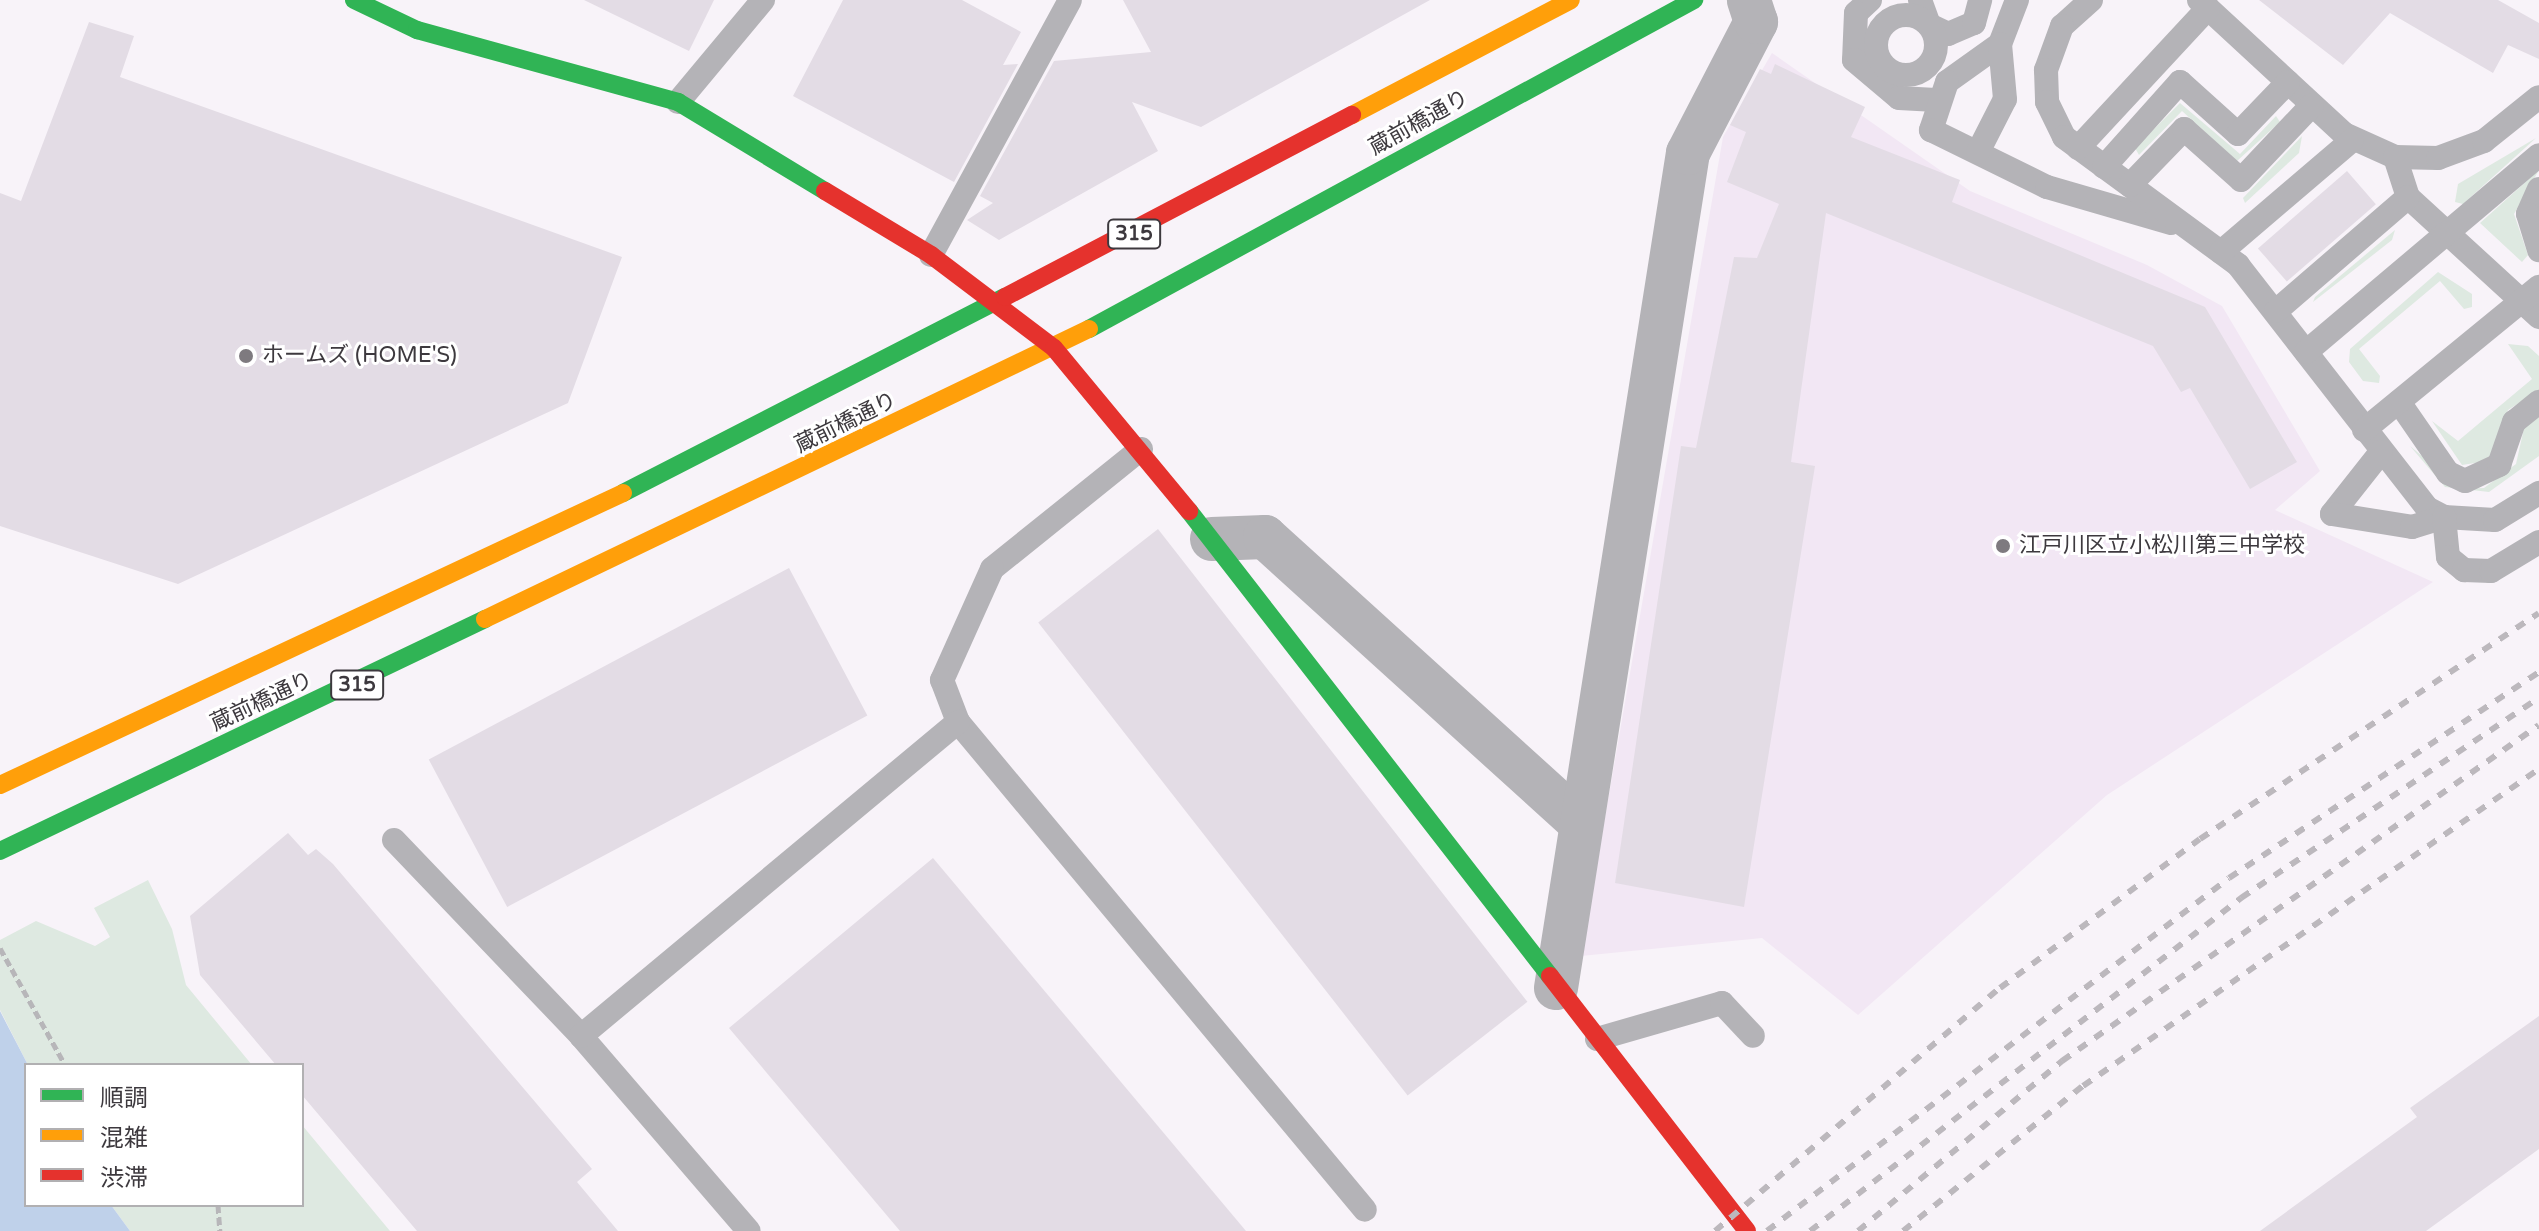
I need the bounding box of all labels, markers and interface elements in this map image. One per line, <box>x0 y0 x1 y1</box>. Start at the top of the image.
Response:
street label: 蔵前橋通り <box>1364 85 1474 161</box>
road number: 315 <box>1106 218 1162 250</box>
place label: ホームズ (HOME'S) <box>262 343 458 369</box>
marker: ホームズ (HOME'S) <box>237 347 255 365</box>
street label: 蔵前橋通り <box>791 387 901 459</box>
place label: 江戸川区立小松川第三中学校 <box>2019 533 2305 559</box>
marker: 江戸川区立小松川第三中学校 <box>1994 537 2012 555</box>
street label: 蔵前橋通り <box>207 667 317 737</box>
road number: 315 <box>329 669 385 701</box>
legend <box>24 1063 304 1207</box>
text: 順調 <box>100 1084 148 1113</box>
text: 混雑 <box>100 1124 148 1153</box>
text: 渋滞 <box>100 1164 148 1193</box>

